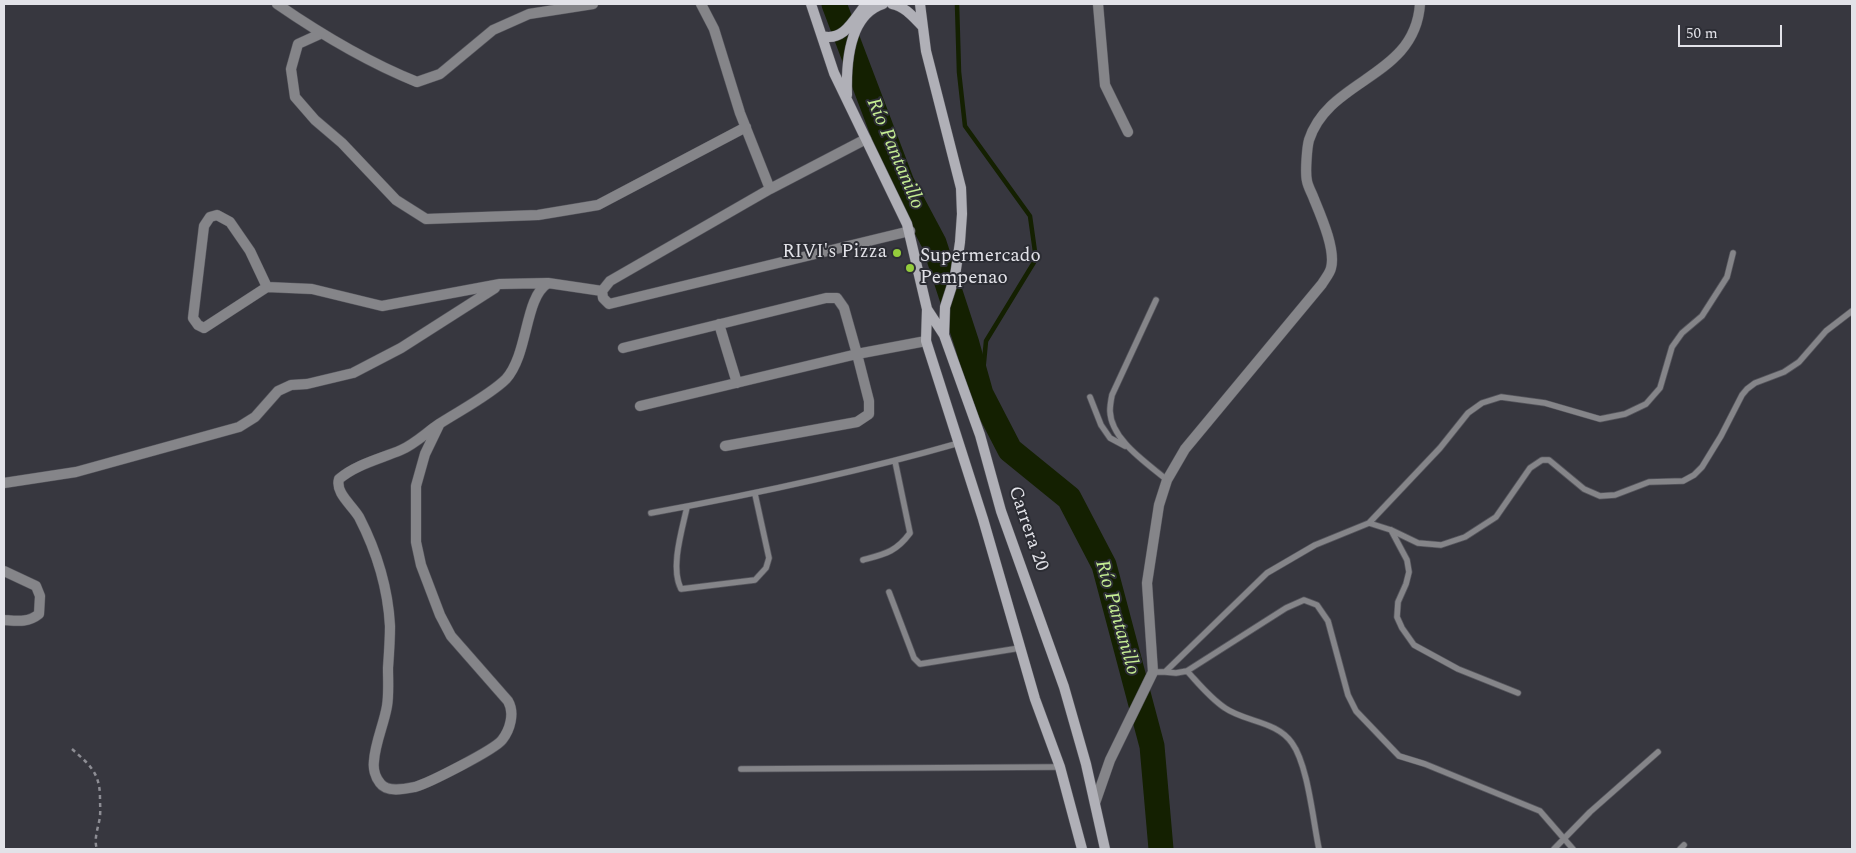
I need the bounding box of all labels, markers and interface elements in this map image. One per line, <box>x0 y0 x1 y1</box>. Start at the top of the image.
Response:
scale bar <box>1681 15 1785 47</box>
text: 50 m <box>1686 22 1718 45</box>
water label: Río Pantanillo <box>860 95 928 213</box>
place label: RIVI's Pizza <box>782 242 887 264</box>
place label: Supermercado Pempenao <box>920 246 1041 290</box>
marker: RIVI's Pizza <box>891 247 903 259</box>
marker: Supermercado Pempenao <box>904 262 916 274</box>
street label: Carrera 20 <box>1002 484 1052 574</box>
water label: Río Pantanillo <box>1088 558 1144 678</box>

